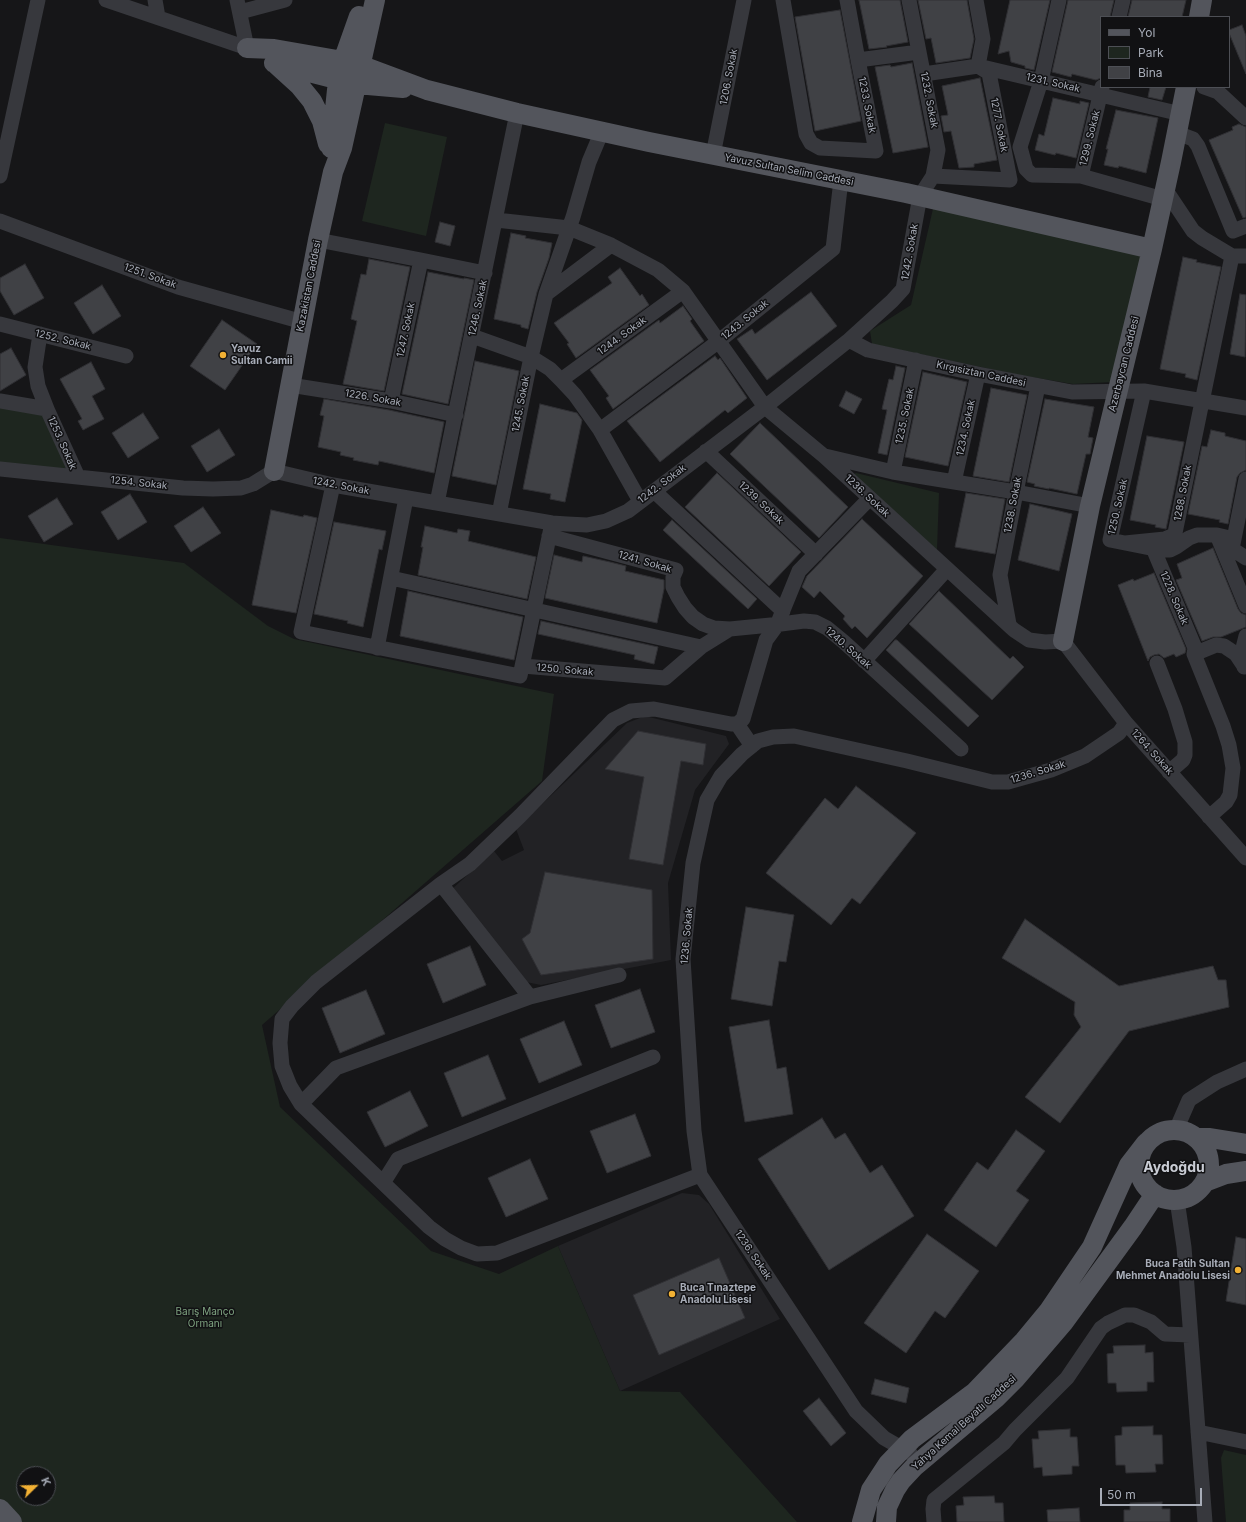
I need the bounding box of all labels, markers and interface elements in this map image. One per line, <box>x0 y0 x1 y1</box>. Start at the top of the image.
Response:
legend <box>1100 16 1230 88</box>
text: Yol <box>1138 25 1155 40</box>
text: Park <box>1138 45 1164 60</box>
street label: 1206. Sokak <box>718 48 740 106</box>
text: Bina <box>1138 65 1163 80</box>
street label: 1232. Sokak <box>918 71 940 129</box>
street label: 1231. Sokak <box>1025 71 1081 95</box>
street label: 1233. Sokak <box>856 76 878 134</box>
street label: 1277. Sokak <box>988 97 1010 153</box>
street label: 1299. Sokak <box>1077 109 1103 167</box>
street label: Yavuz Sultan Selim Caddesi <box>723 152 855 188</box>
street label: 1242. Sokak <box>899 223 921 281</box>
street label: Kazakistan Caddesi <box>294 239 324 333</box>
street label: 1251. Sokak <box>122 261 178 291</box>
street label: 1246. Sokak <box>466 279 490 337</box>
street label: 1243. Sokak <box>719 297 771 343</box>
street label: 1247. Sokak <box>394 302 418 358</box>
street label: 1244. Sokak <box>595 314 649 358</box>
street label: Azerbaycan Caddesi <box>1106 315 1142 413</box>
street label: 1252. Sokak <box>34 327 92 353</box>
place label: Yavuz Sultan Camii <box>231 343 292 366</box>
marker: Yavuz Sultan Camii <box>218 350 228 360</box>
street label: Kırgısiztan Caddesi <box>935 359 1027 389</box>
street label: 1245. Sokak <box>510 375 532 433</box>
street label: 1226. Sokak <box>344 387 402 409</box>
street label: 1235. Sokak <box>893 387 917 445</box>
street label: 1234. Sokak <box>954 399 978 457</box>
street label: 1253. Sokak <box>45 415 79 471</box>
street label: 1242. Sokak <box>636 462 688 506</box>
street label: 1288. Sokak <box>1172 464 1194 522</box>
street label: 1236. Sokak <box>842 472 892 520</box>
street label: 1254. Sokak <box>110 474 168 492</box>
street label: 1242. Sokak <box>312 475 370 497</box>
street label: 1238. Sokak <box>1002 476 1024 534</box>
street label: 1250. Sokak <box>1106 478 1130 536</box>
street label: 1239. Sokak <box>736 479 786 527</box>
street label: 1241. Sokak <box>617 549 673 575</box>
street label: 1228. Sokak <box>1157 569 1191 627</box>
street label: 1240. Sokak <box>822 625 874 671</box>
street label: 1250. Sokak <box>536 662 594 678</box>
street label: 1264. Sokak <box>1128 727 1176 777</box>
street label: 1236. Sokak <box>1009 758 1067 786</box>
street label: 1236. Sokak <box>679 907 695 965</box>
district label: Aydoğdu <box>1143 1160 1205 1176</box>
street label: 1236. Sokak <box>732 1228 774 1282</box>
place label: Buca Fatih Sultan Mehmet Anadolu Lisesi <box>1116 1258 1230 1282</box>
marker: Buca Fatih Sultan Mehmet Anadolu Lisesi <box>1233 1265 1243 1275</box>
place label: Buca Tınaztepe Anadolu Lisesi <box>680 1282 756 1306</box>
marker: Buca Tınaztepe Anadolu Lisesi <box>667 1289 677 1299</box>
park label: Barış Manço Ormanı <box>176 1306 234 1330</box>
street label: Yahya Kemal Beyatlı Caddesi <box>909 1373 1019 1473</box>
north arrow <box>16 1466 56 1506</box>
text: K <box>38 1475 54 1488</box>
scale bar <box>1102 1480 1204 1506</box>
text: 50 m <box>1107 1487 1136 1502</box>

